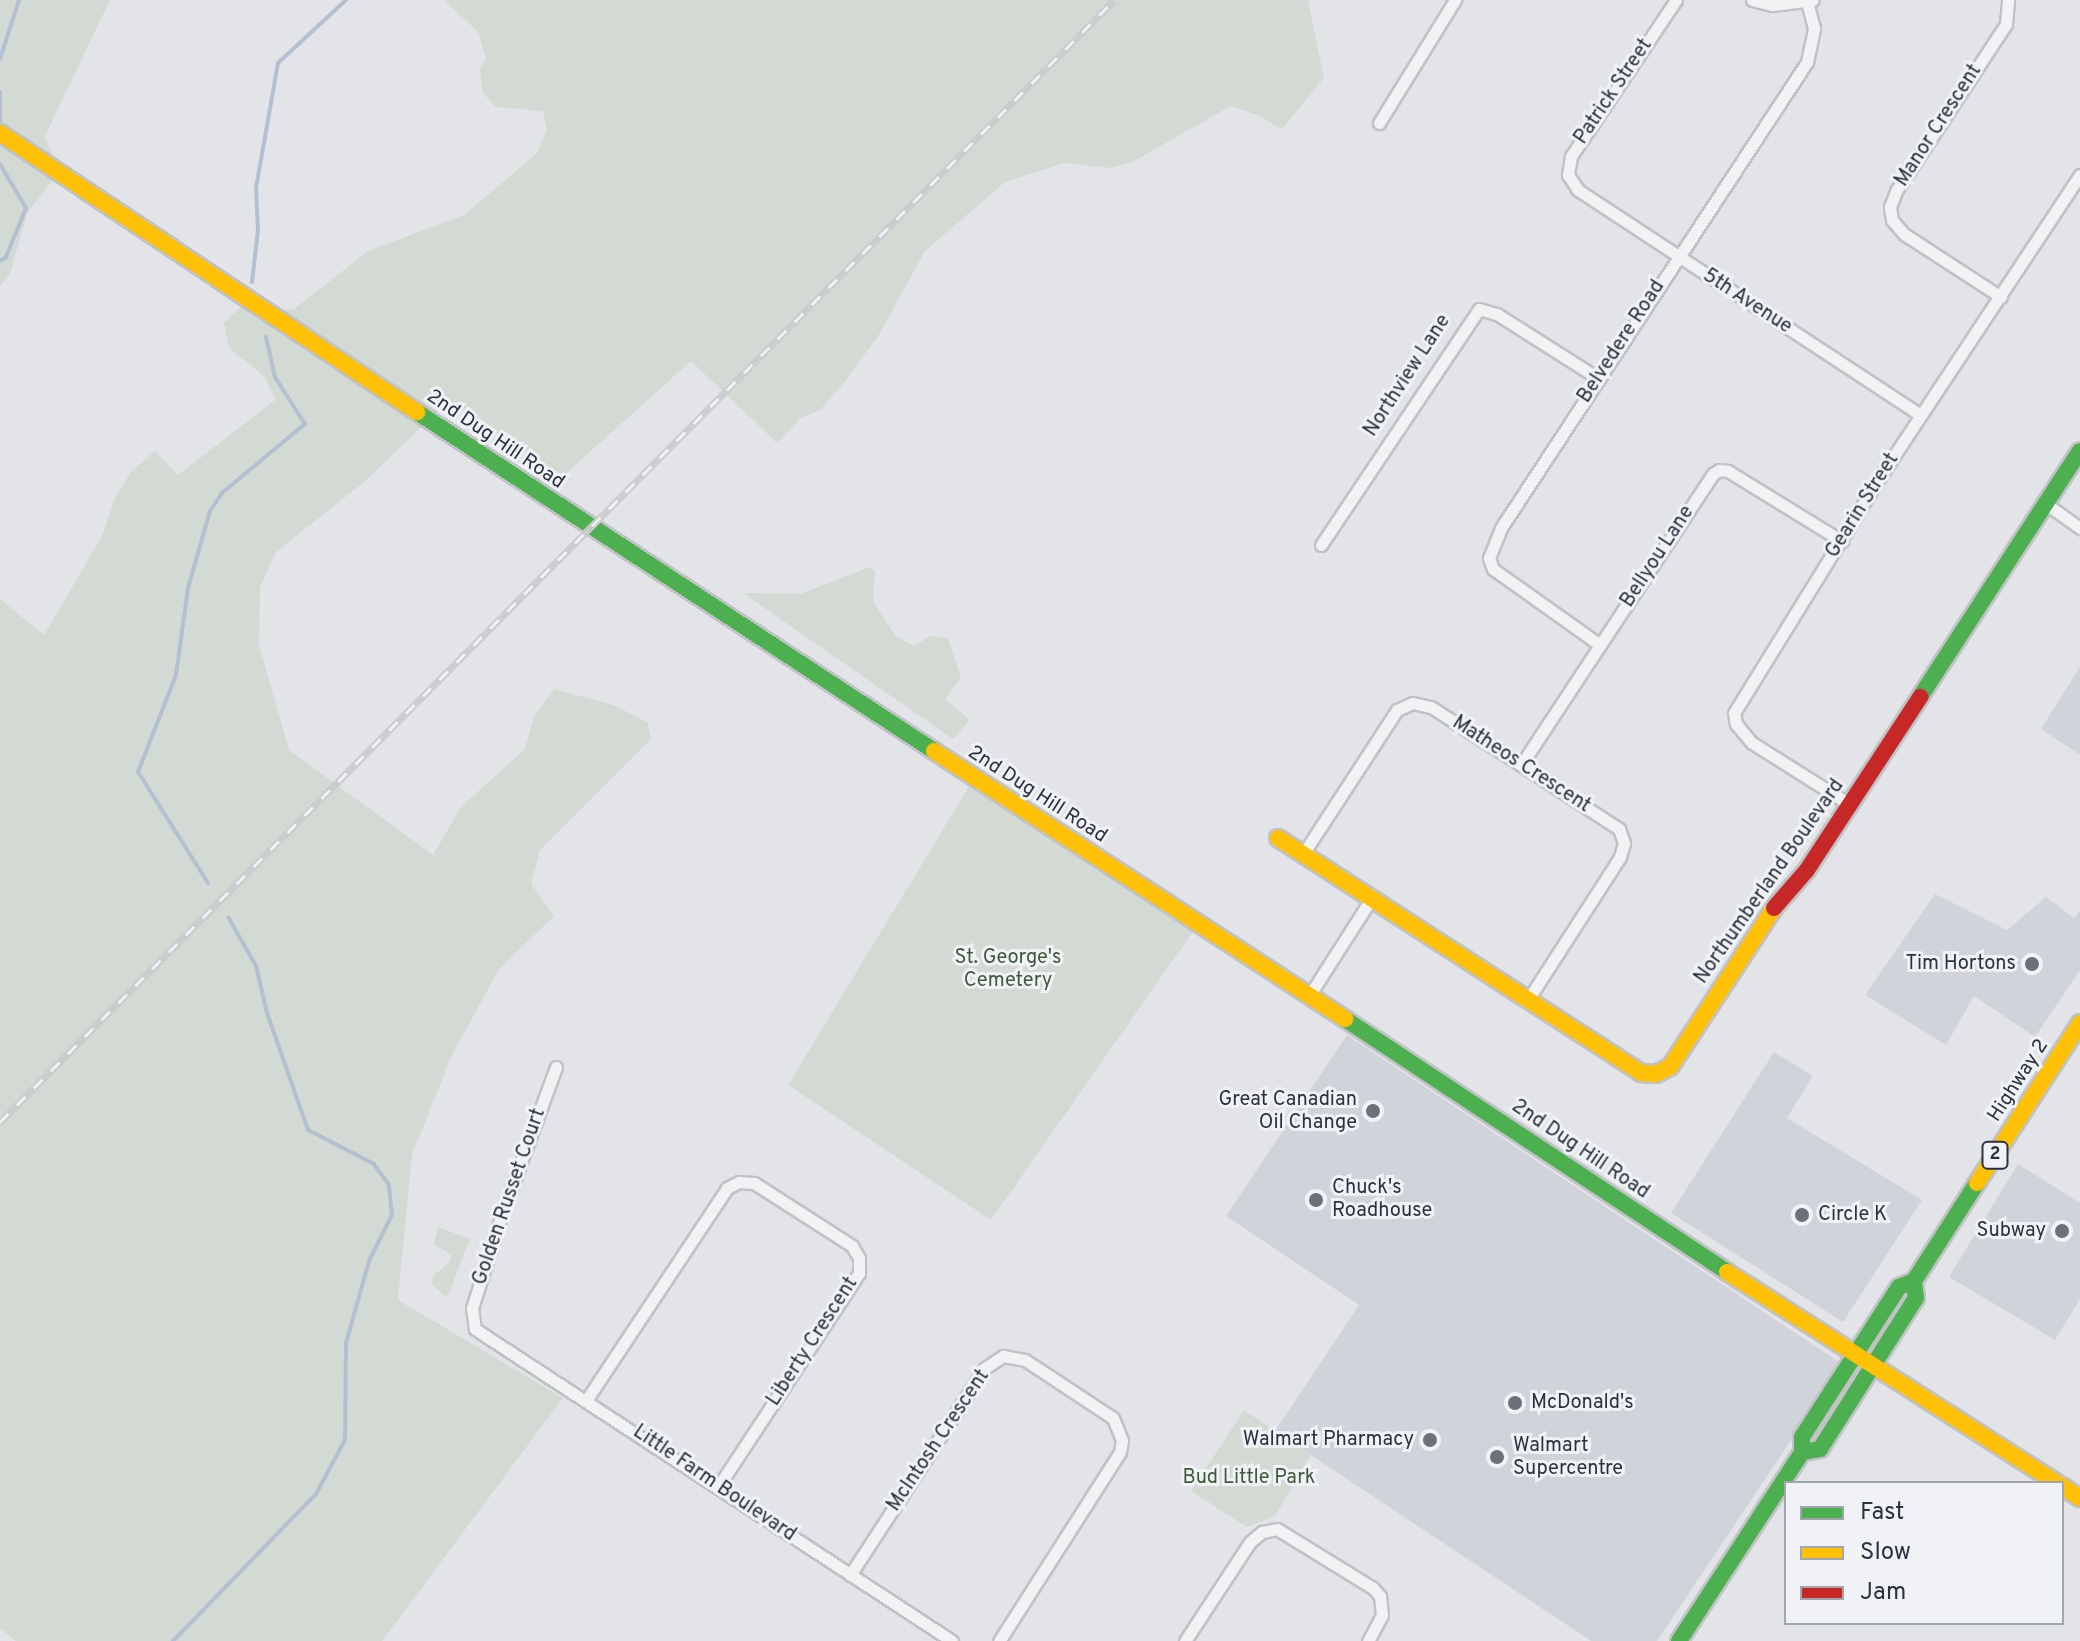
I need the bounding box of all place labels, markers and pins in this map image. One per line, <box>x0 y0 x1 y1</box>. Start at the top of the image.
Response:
place label: Tim Hortons <box>1905 952 2016 976</box>
marker: Tim Hortons <box>2023 955 2041 973</box>
place label: Great Canadian Oil Change <box>1219 1088 1357 1135</box>
marker: Great Canadian Oil Change <box>1364 1102 1382 1120</box>
place label: Chuck's Roadhouse <box>1332 1176 1432 1223</box>
marker: Chuck's Roadhouse <box>1307 1191 1325 1209</box>
place label: Circle K <box>1818 1203 1887 1227</box>
marker: Circle K <box>1793 1206 1811 1224</box>
place label: Subway <box>1977 1219 2046 1243</box>
marker: Subway <box>2053 1222 2071 1240</box>
place label: McDonald's <box>1531 1391 1634 1415</box>
marker: McDonald's <box>1506 1394 1524 1412</box>
place label: Walmart Pharmacy <box>1243 1428 1414 1452</box>
marker: Walmart Pharmacy <box>1421 1431 1439 1449</box>
place label: Walmart Supercentre <box>1513 1434 1623 1481</box>
marker: Walmart Supercentre <box>1488 1448 1506 1466</box>

